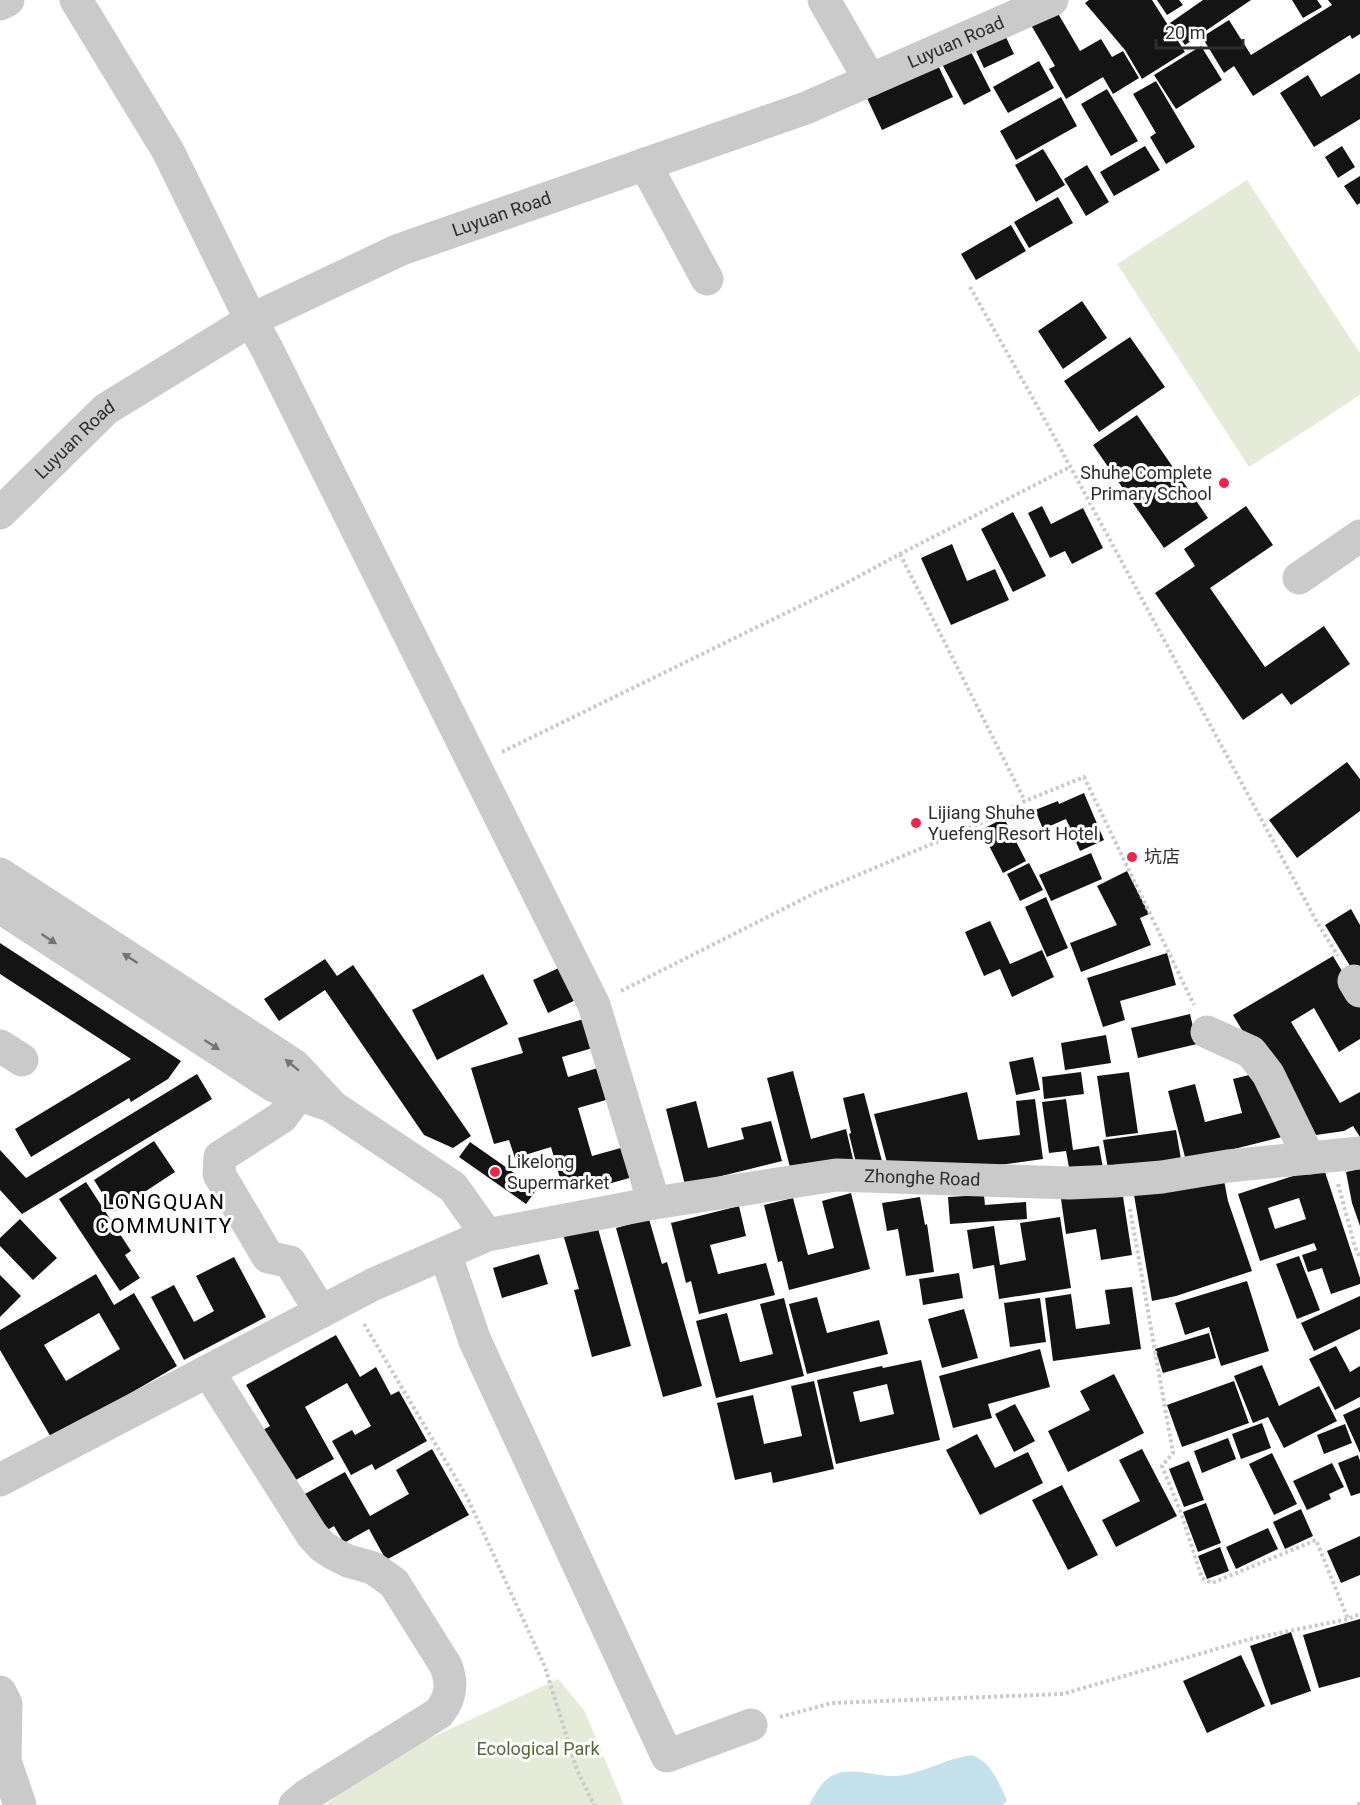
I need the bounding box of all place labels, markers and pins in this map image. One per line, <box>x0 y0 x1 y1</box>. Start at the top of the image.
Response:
place label: Shuhe Complete Primary School <box>1080 462 1212 504</box>
marker: Shuhe Complete Primary School <box>1217 476 1231 490</box>
place label: Lijiang Shuhe Yuefeng Resort Hotel <box>928 802 1098 844</box>
marker: Lijiang Shuhe Yuefeng Resort Hotel <box>909 816 923 830</box>
place label: 坑店 <box>1144 846 1180 867</box>
marker: 坑店 <box>1125 850 1139 864</box>
place label: Likelong Supermarket <box>507 1151 610 1193</box>
marker: Likelong Supermarket <box>488 1165 502 1179</box>

